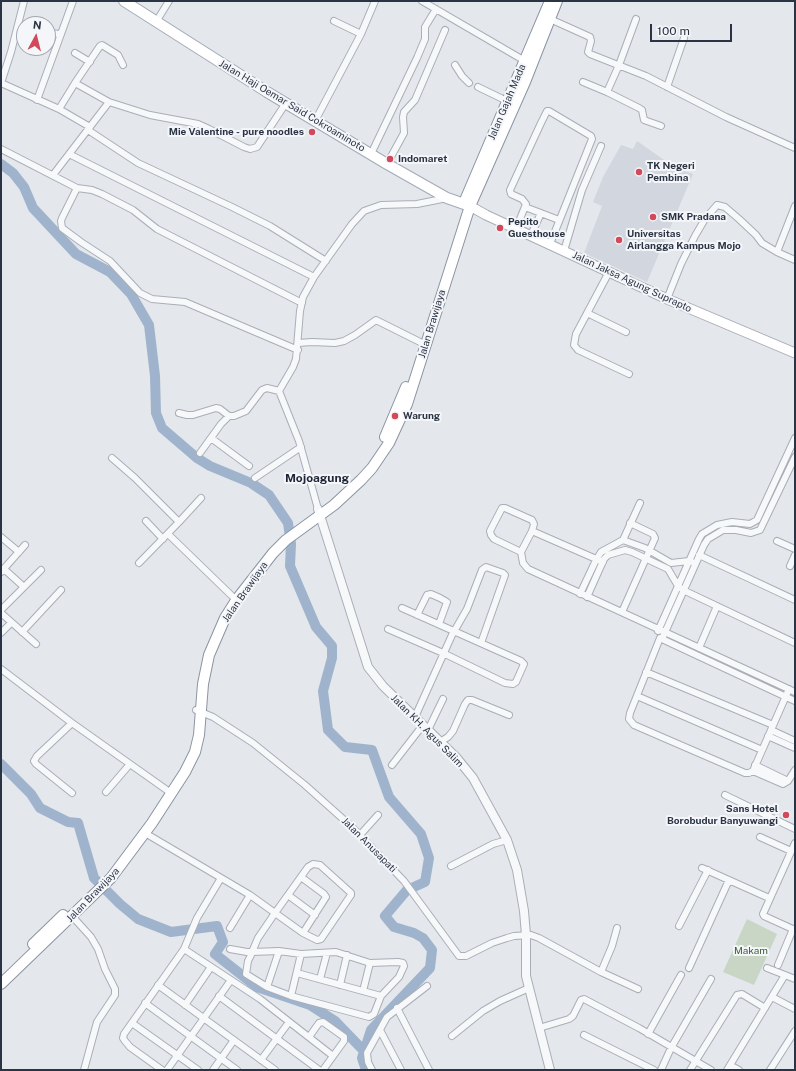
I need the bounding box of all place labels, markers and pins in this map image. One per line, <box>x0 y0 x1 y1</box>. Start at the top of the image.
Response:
place label: Mie Valentine - pure noodles <box>169 126 304 138</box>
marker: Mie Valentine - pure noodles <box>307 127 317 137</box>
place label: Indomaret <box>398 153 447 165</box>
marker: Indomaret <box>385 154 395 164</box>
place label: TK Negeri Pembina <box>647 160 695 184</box>
marker: TK Negeri Pembina <box>634 167 644 177</box>
place label: SMK Pradana <box>661 211 726 223</box>
marker: SMK Pradana <box>648 212 658 222</box>
place label: Pepito Guesthouse <box>508 216 565 240</box>
marker: Pepito Guesthouse <box>495 223 505 233</box>
place label: Universitas Airlangga Kampus Mojo <box>627 228 741 252</box>
marker: Universitas Airlangga Kampus Mojo <box>614 235 624 245</box>
place label: Warung <box>403 410 440 422</box>
marker: Warung <box>390 411 400 421</box>
place label: Sans Hotel Borobudur Banyuwangi <box>667 803 778 826</box>
marker: Sans Hotel Borobudur Banyuwangi <box>781 810 791 820</box>

